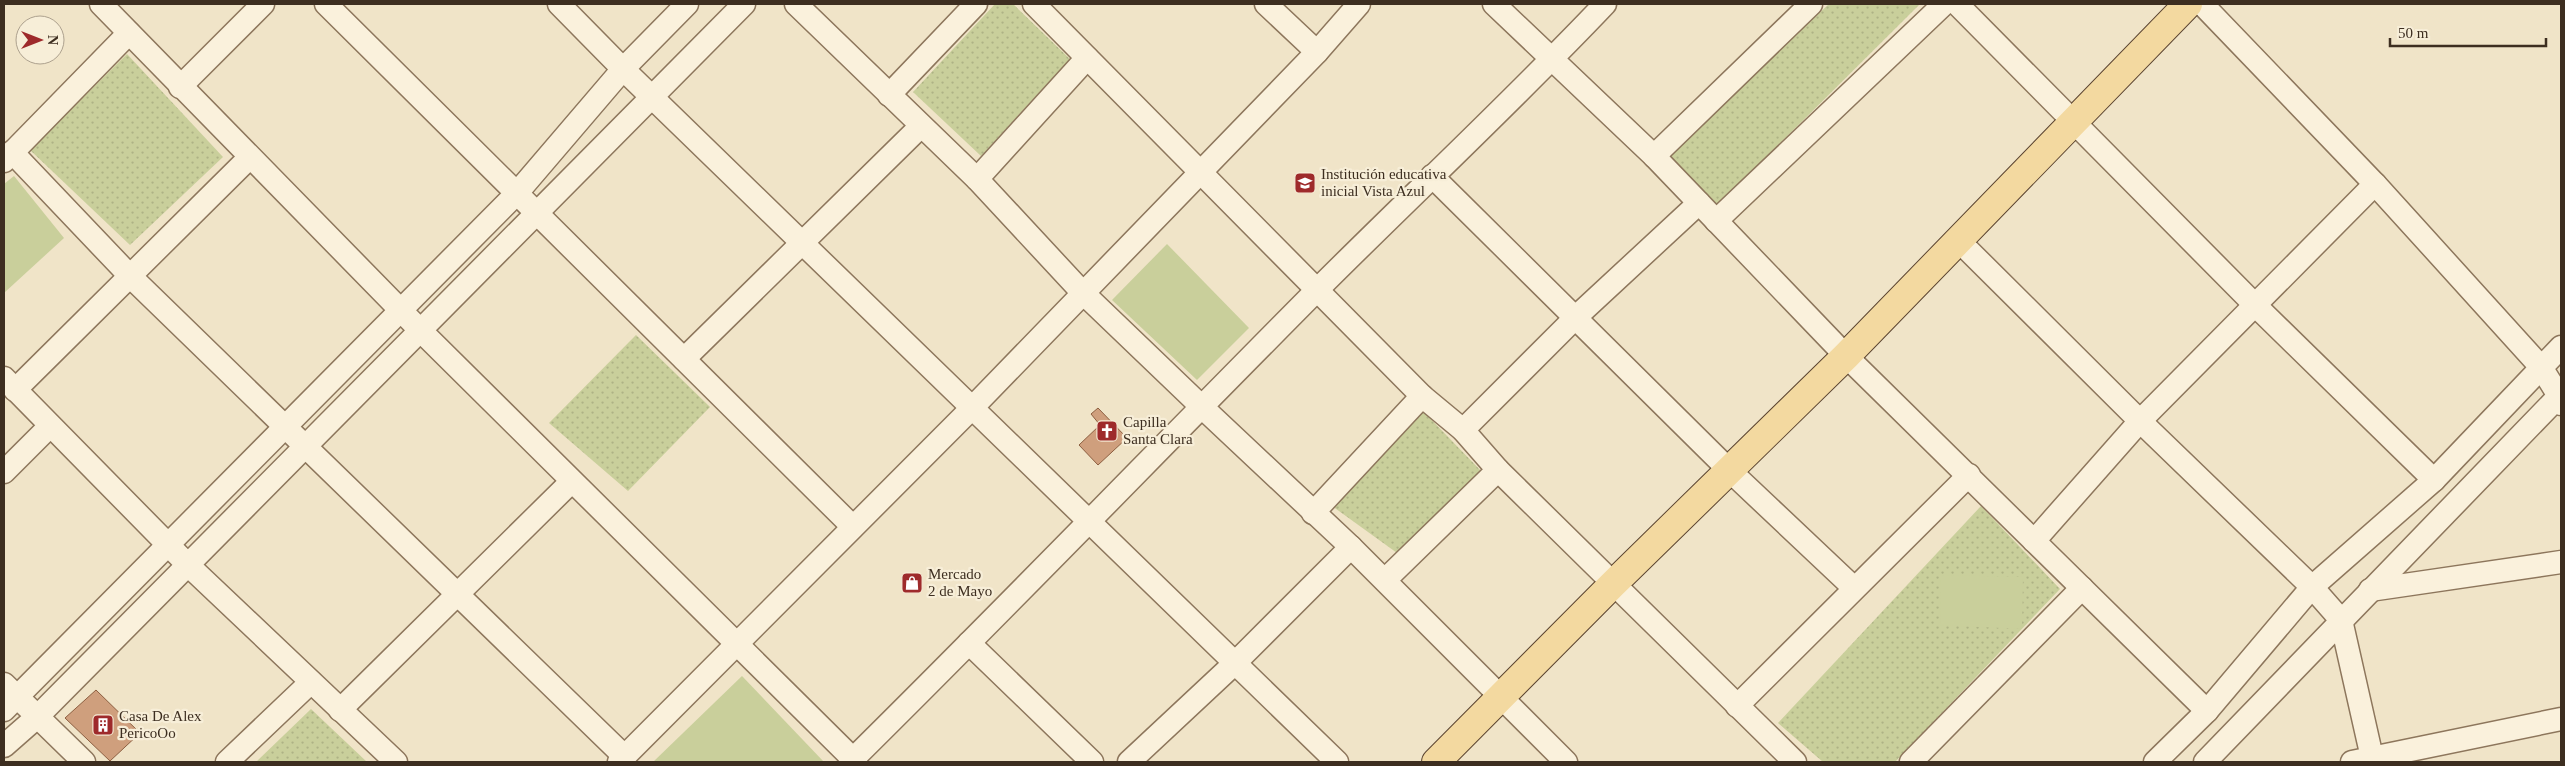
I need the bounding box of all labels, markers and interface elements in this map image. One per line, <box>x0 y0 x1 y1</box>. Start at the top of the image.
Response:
north arrow <box>15 15 65 65</box>
scale bar <box>2390 15 2546 47</box>
text: 50 m <box>2398 25 2429 41</box>
text: N <box>45 35 60 45</box>
place label: Institución educativa inicial Vista Azul <box>1321 166 1447 199</box>
school or university icon: Institución educativa inicial Vista Azul <box>1293 171 1317 195</box>
place label: Capilla Santa Clara <box>1123 414 1193 447</box>
church icon: Capilla Santa Clara <box>1095 419 1119 443</box>
place label: Mercado 2 de Mayo <box>928 566 992 599</box>
shop icon: Mercado 2 de Mayo <box>900 571 924 595</box>
place label: Casa De Alex PericoOo <box>119 708 202 741</box>
building icon: Casa De Alex PericoOo <box>91 713 115 737</box>

